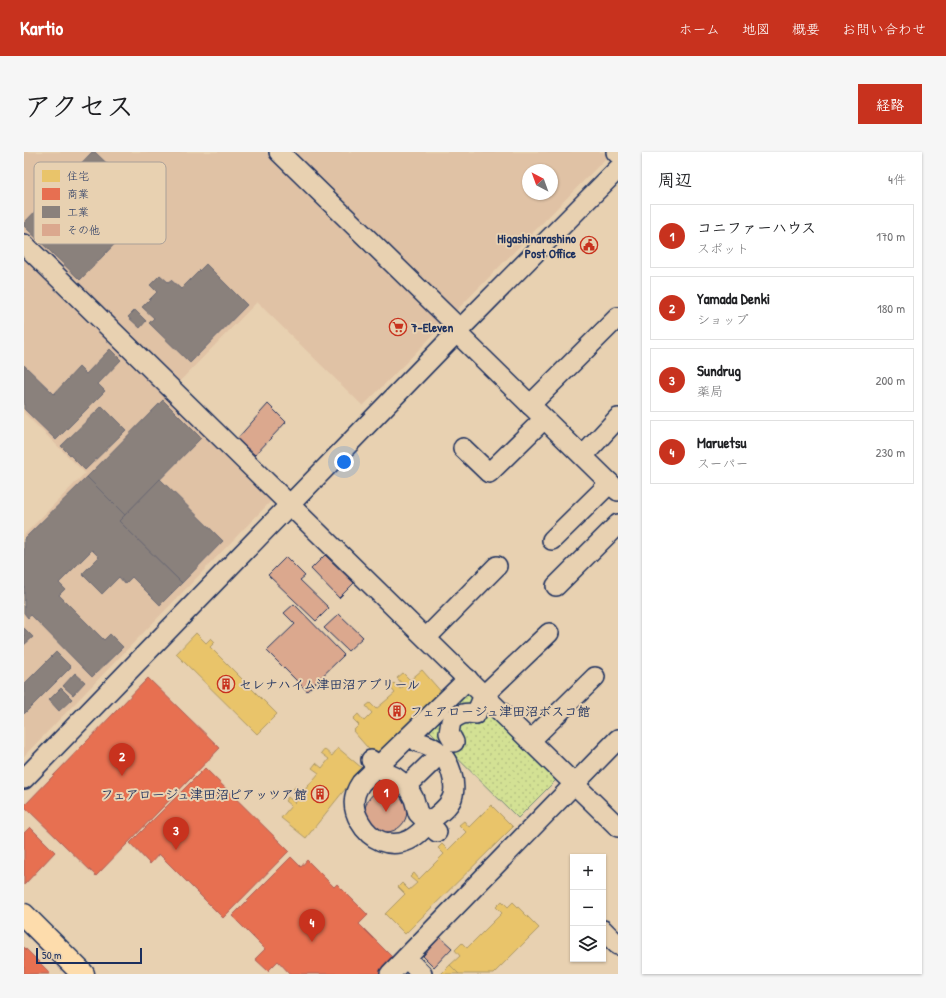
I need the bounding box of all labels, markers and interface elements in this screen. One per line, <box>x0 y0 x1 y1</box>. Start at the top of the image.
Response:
text: Kartio <box>20 15 63 41</box>
text: ホーム <box>679 19 720 38</box>
text: 地図 <box>742 19 770 38</box>
text: 概要 <box>792 19 820 38</box>
text: お問い合わせ <box>842 19 926 38</box>
button: 経路 <box>858 84 922 124</box>
text: アクセス <box>24 87 134 125</box>
legend <box>34 162 166 244</box>
north arrow <box>522 164 558 200</box>
text: 周辺 <box>658 168 692 191</box>
text: 住宅 <box>67 169 89 183</box>
text: 4件 <box>888 170 906 188</box>
text: 商業 <box>67 187 89 201</box>
text: 工業 <box>67 205 89 219</box>
text: コニファーハウス <box>697 217 816 238</box>
text: その他 <box>67 223 100 237</box>
text: 1 <box>670 227 674 245</box>
text: 170 m <box>876 227 905 245</box>
place label: Higashinarashino Post Office <box>497 229 577 262</box>
public building icon: Higashinarashino Post Office <box>579 235 599 255</box>
text: スポット <box>697 239 749 257</box>
text: Yamada Denki <box>697 288 770 309</box>
text: 2 <box>669 299 675 317</box>
text: 180 m <box>877 299 905 317</box>
text: ショップ <box>697 310 748 328</box>
supermarket icon: 7-Eleven <box>388 317 408 337</box>
place label: 7-Eleven <box>410 318 453 336</box>
text: Sundrug <box>697 360 741 381</box>
text: 3 <box>669 371 675 389</box>
text: 200 m <box>875 371 905 389</box>
text: 薬局 <box>697 382 723 400</box>
text: Maruetsu <box>697 432 747 453</box>
text: 4 <box>670 443 674 461</box>
text: 230 m <box>875 443 905 461</box>
your location <box>334 452 354 472</box>
text: スーパー <box>697 454 748 472</box>
building icon: セレナハイム津田沼アブリール <box>216 674 236 694</box>
place label: セレナハイム津田沼アブリール <box>239 675 420 693</box>
building icon: フェアロージュ津田沼ボスコ館 <box>387 701 407 721</box>
place label: フェアロージュ津田沼ボスコ館 <box>410 702 590 720</box>
pin: 2 <box>109 743 135 776</box>
pin: 1 <box>373 779 399 812</box>
building icon: フェアロージュ津田沼ピアッツア館 <box>310 784 330 804</box>
place label: フェアロージュ津田沼ピアッツア館 <box>101 785 307 803</box>
pin: 3 <box>163 817 189 850</box>
map controls <box>570 854 606 962</box>
button: + <box>570 854 606 890</box>
button: − <box>570 890 606 926</box>
pin: 4 <box>299 909 325 942</box>
button: layers <box>570 926 606 962</box>
scale bar <box>36 946 142 965</box>
text: 50 m <box>42 948 62 962</box>

